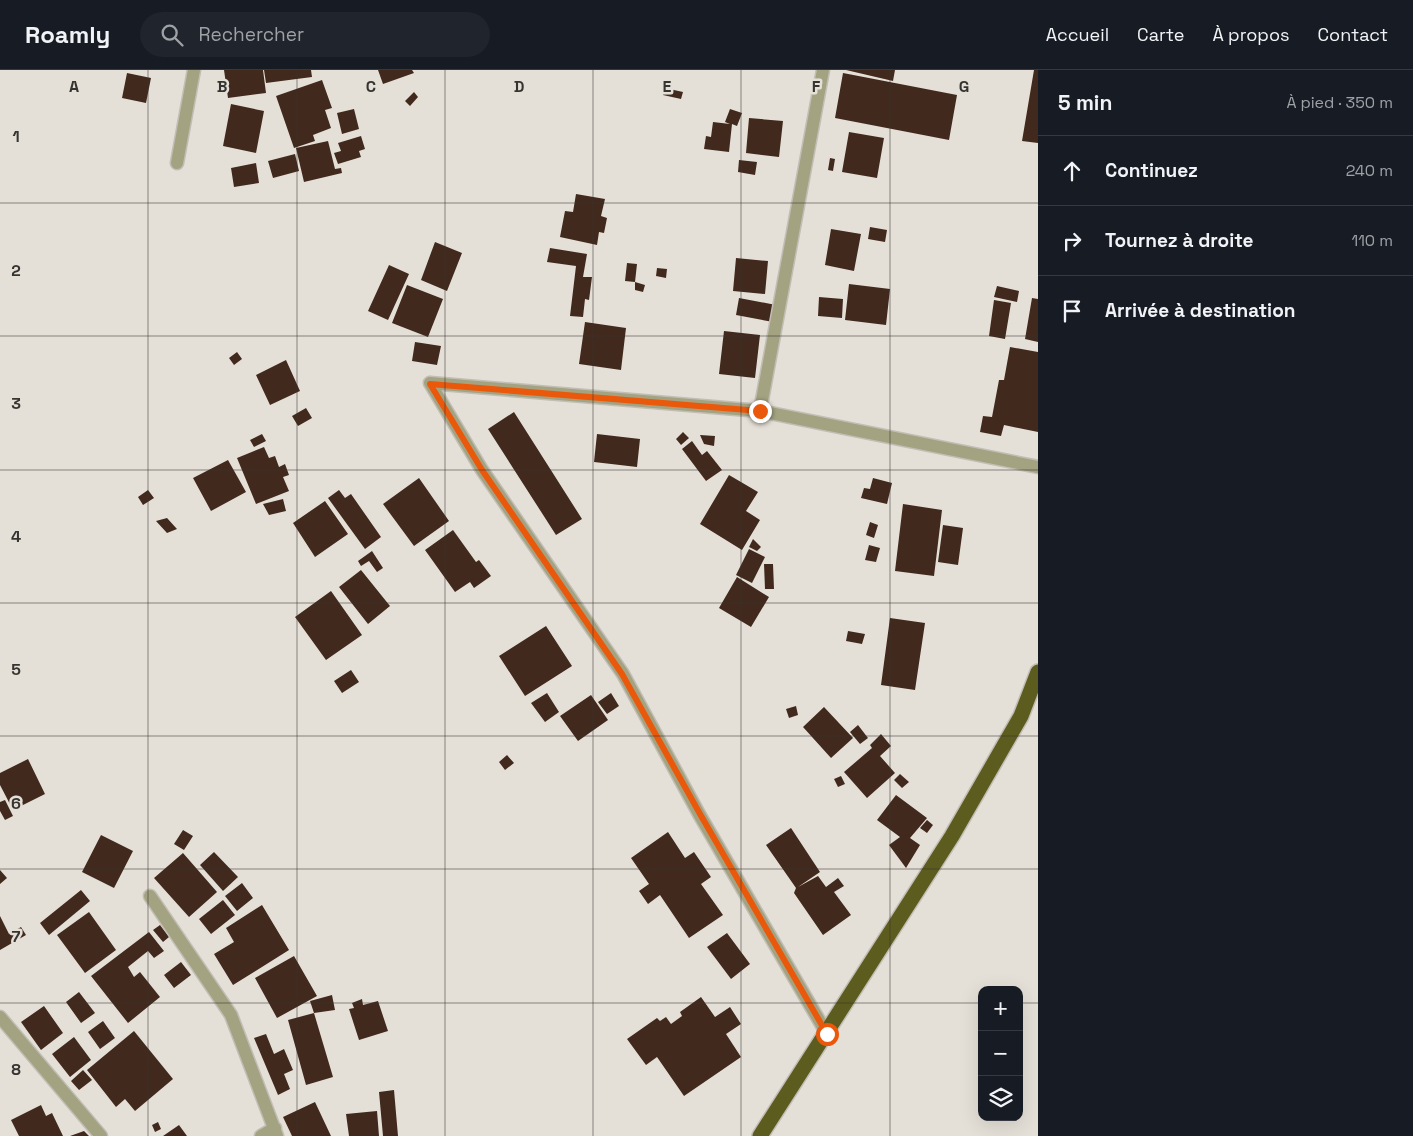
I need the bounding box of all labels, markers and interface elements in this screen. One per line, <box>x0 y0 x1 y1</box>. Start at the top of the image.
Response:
search box <box>140 12 490 57</box>
text: Roamly <box>25 19 110 50</box>
icon: search <box>158 21 186 49</box>
text: Rechercher <box>198 22 304 47</box>
text: Accueil <box>1046 23 1109 46</box>
text: Carte <box>1137 23 1184 46</box>
text: À propos <box>1212 23 1290 46</box>
text: Contact <box>1318 23 1388 46</box>
text: A <box>69 76 79 97</box>
text: B <box>217 76 227 97</box>
text: C <box>366 76 376 97</box>
text: D <box>514 76 524 97</box>
text: E <box>663 76 672 97</box>
text: F <box>812 76 821 97</box>
text: G <box>959 76 969 97</box>
text: 5 min <box>1058 89 1112 116</box>
text: À pied · 350 m <box>1286 92 1393 113</box>
text: 1 <box>12 126 20 147</box>
icon: ahead <box>1058 157 1086 185</box>
text: Continuez <box>1105 158 1198 183</box>
text: 240 m <box>1346 160 1393 181</box>
icon: right <box>1058 227 1086 255</box>
text: Tournez à droite <box>1105 228 1254 253</box>
text: 110 m <box>1351 230 1393 251</box>
text: 2 <box>11 260 21 281</box>
icon: arrive <box>1058 297 1086 325</box>
text: Arrivée à destination <box>1105 298 1295 323</box>
text: 3 <box>11 393 21 414</box>
route end <box>749 400 772 423</box>
text: 4 <box>11 526 21 547</box>
text: 5 <box>11 659 21 680</box>
text: 6 <box>11 793 21 814</box>
text: 7 <box>12 926 21 947</box>
map controls <box>978 986 1023 1121</box>
button: + <box>978 986 1023 1031</box>
route start <box>816 1023 839 1046</box>
button: − <box>978 1031 1023 1076</box>
text: 8 <box>11 1059 21 1080</box>
button: layers <box>978 1076 1023 1121</box>

